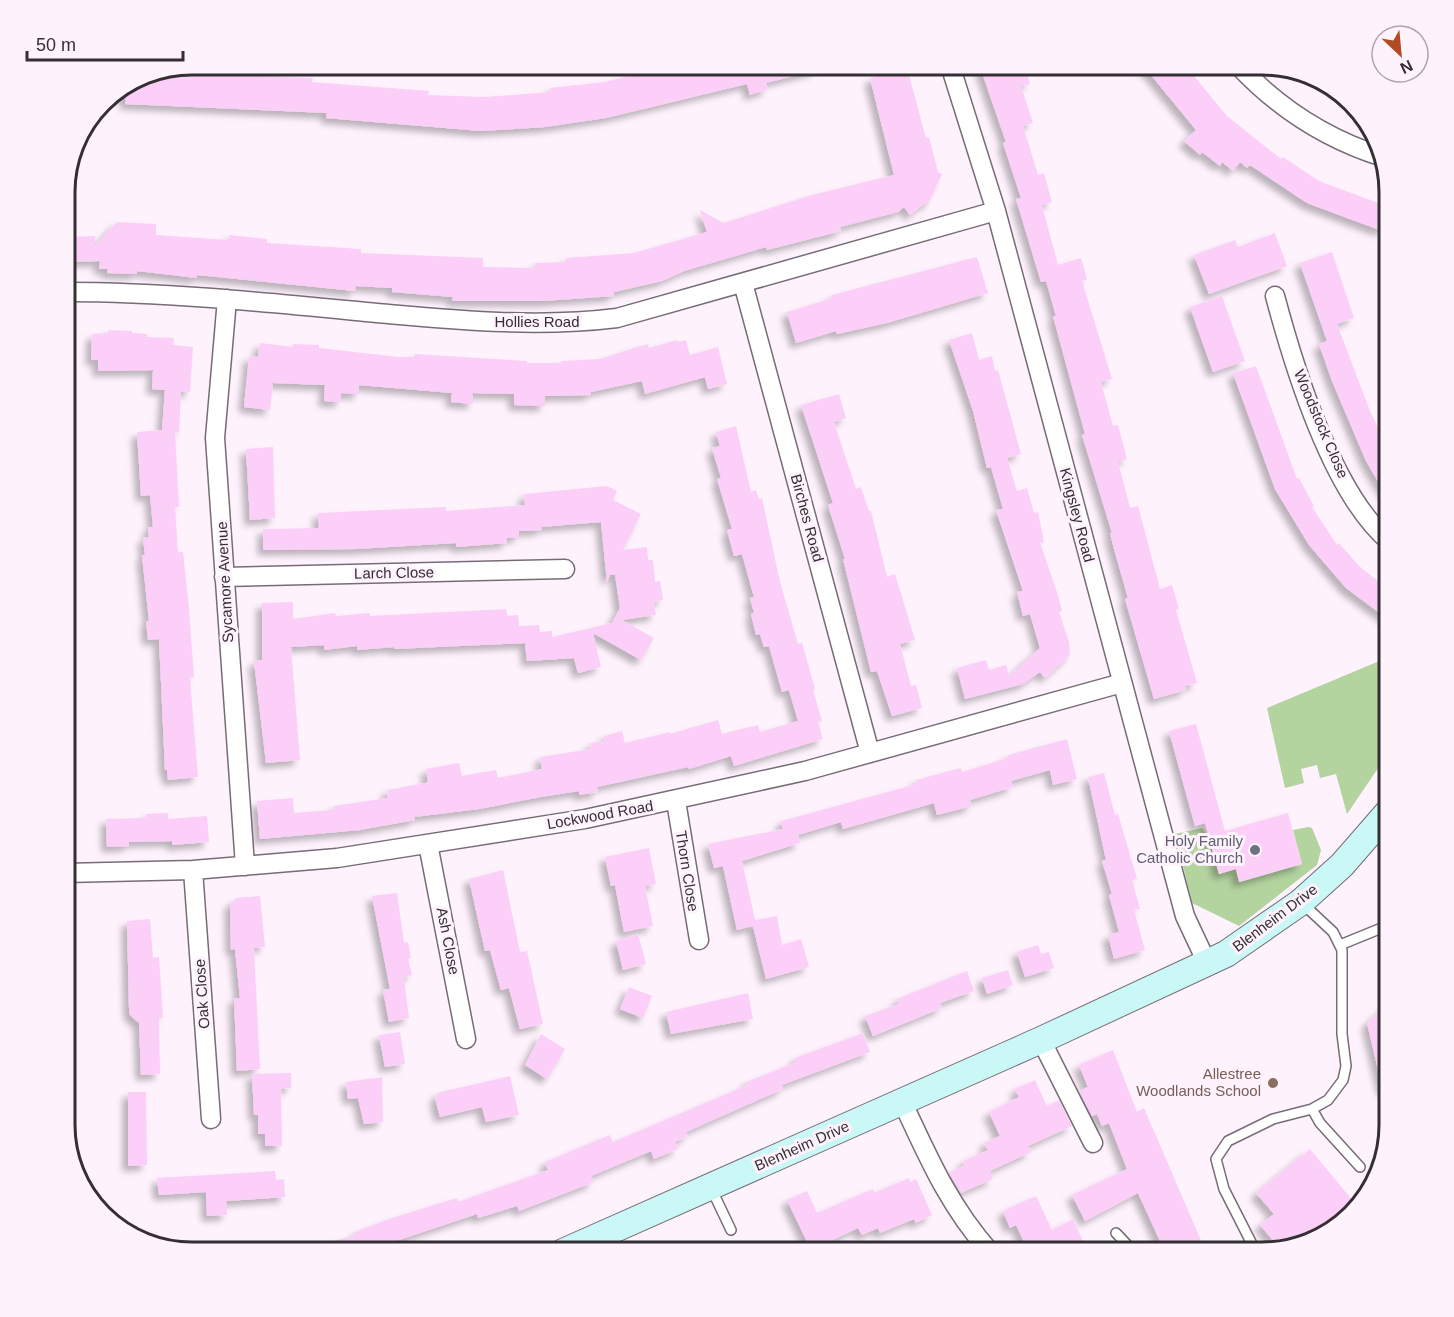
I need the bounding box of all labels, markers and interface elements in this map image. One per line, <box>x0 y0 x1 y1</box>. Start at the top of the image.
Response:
scale bar <box>27 24 183 62</box>
north arrow <box>1370 24 1430 84</box>
text: 50 m <box>36 35 76 55</box>
text: N <box>1397 57 1415 77</box>
street label: Hollies Road <box>494 313 580 330</box>
street label: Woodstock Close <box>1291 367 1352 481</box>
street label: Kingsley Road <box>1057 466 1098 564</box>
street label: Birches Road <box>788 472 827 564</box>
street label: Sycamore Avenue <box>213 521 236 643</box>
street label: Larch Close <box>354 563 434 582</box>
street label: Lockwood Road <box>545 797 654 832</box>
street label: Thorn Close <box>673 829 702 913</box>
place label: Holy Family Catholic Church <box>1136 832 1243 866</box>
marker: Holy Family Catholic Church <box>1248 843 1262 857</box>
street label: Blenheim Drive <box>1229 880 1320 955</box>
street label: Ash Close <box>434 906 463 976</box>
street label: Oak Close <box>191 959 212 1030</box>
place label: Allestree Woodlands School <box>1136 1065 1261 1099</box>
marker: Allestree Woodlands School <box>1266 1076 1280 1090</box>
street label: Blenheim Drive <box>752 1117 852 1174</box>

